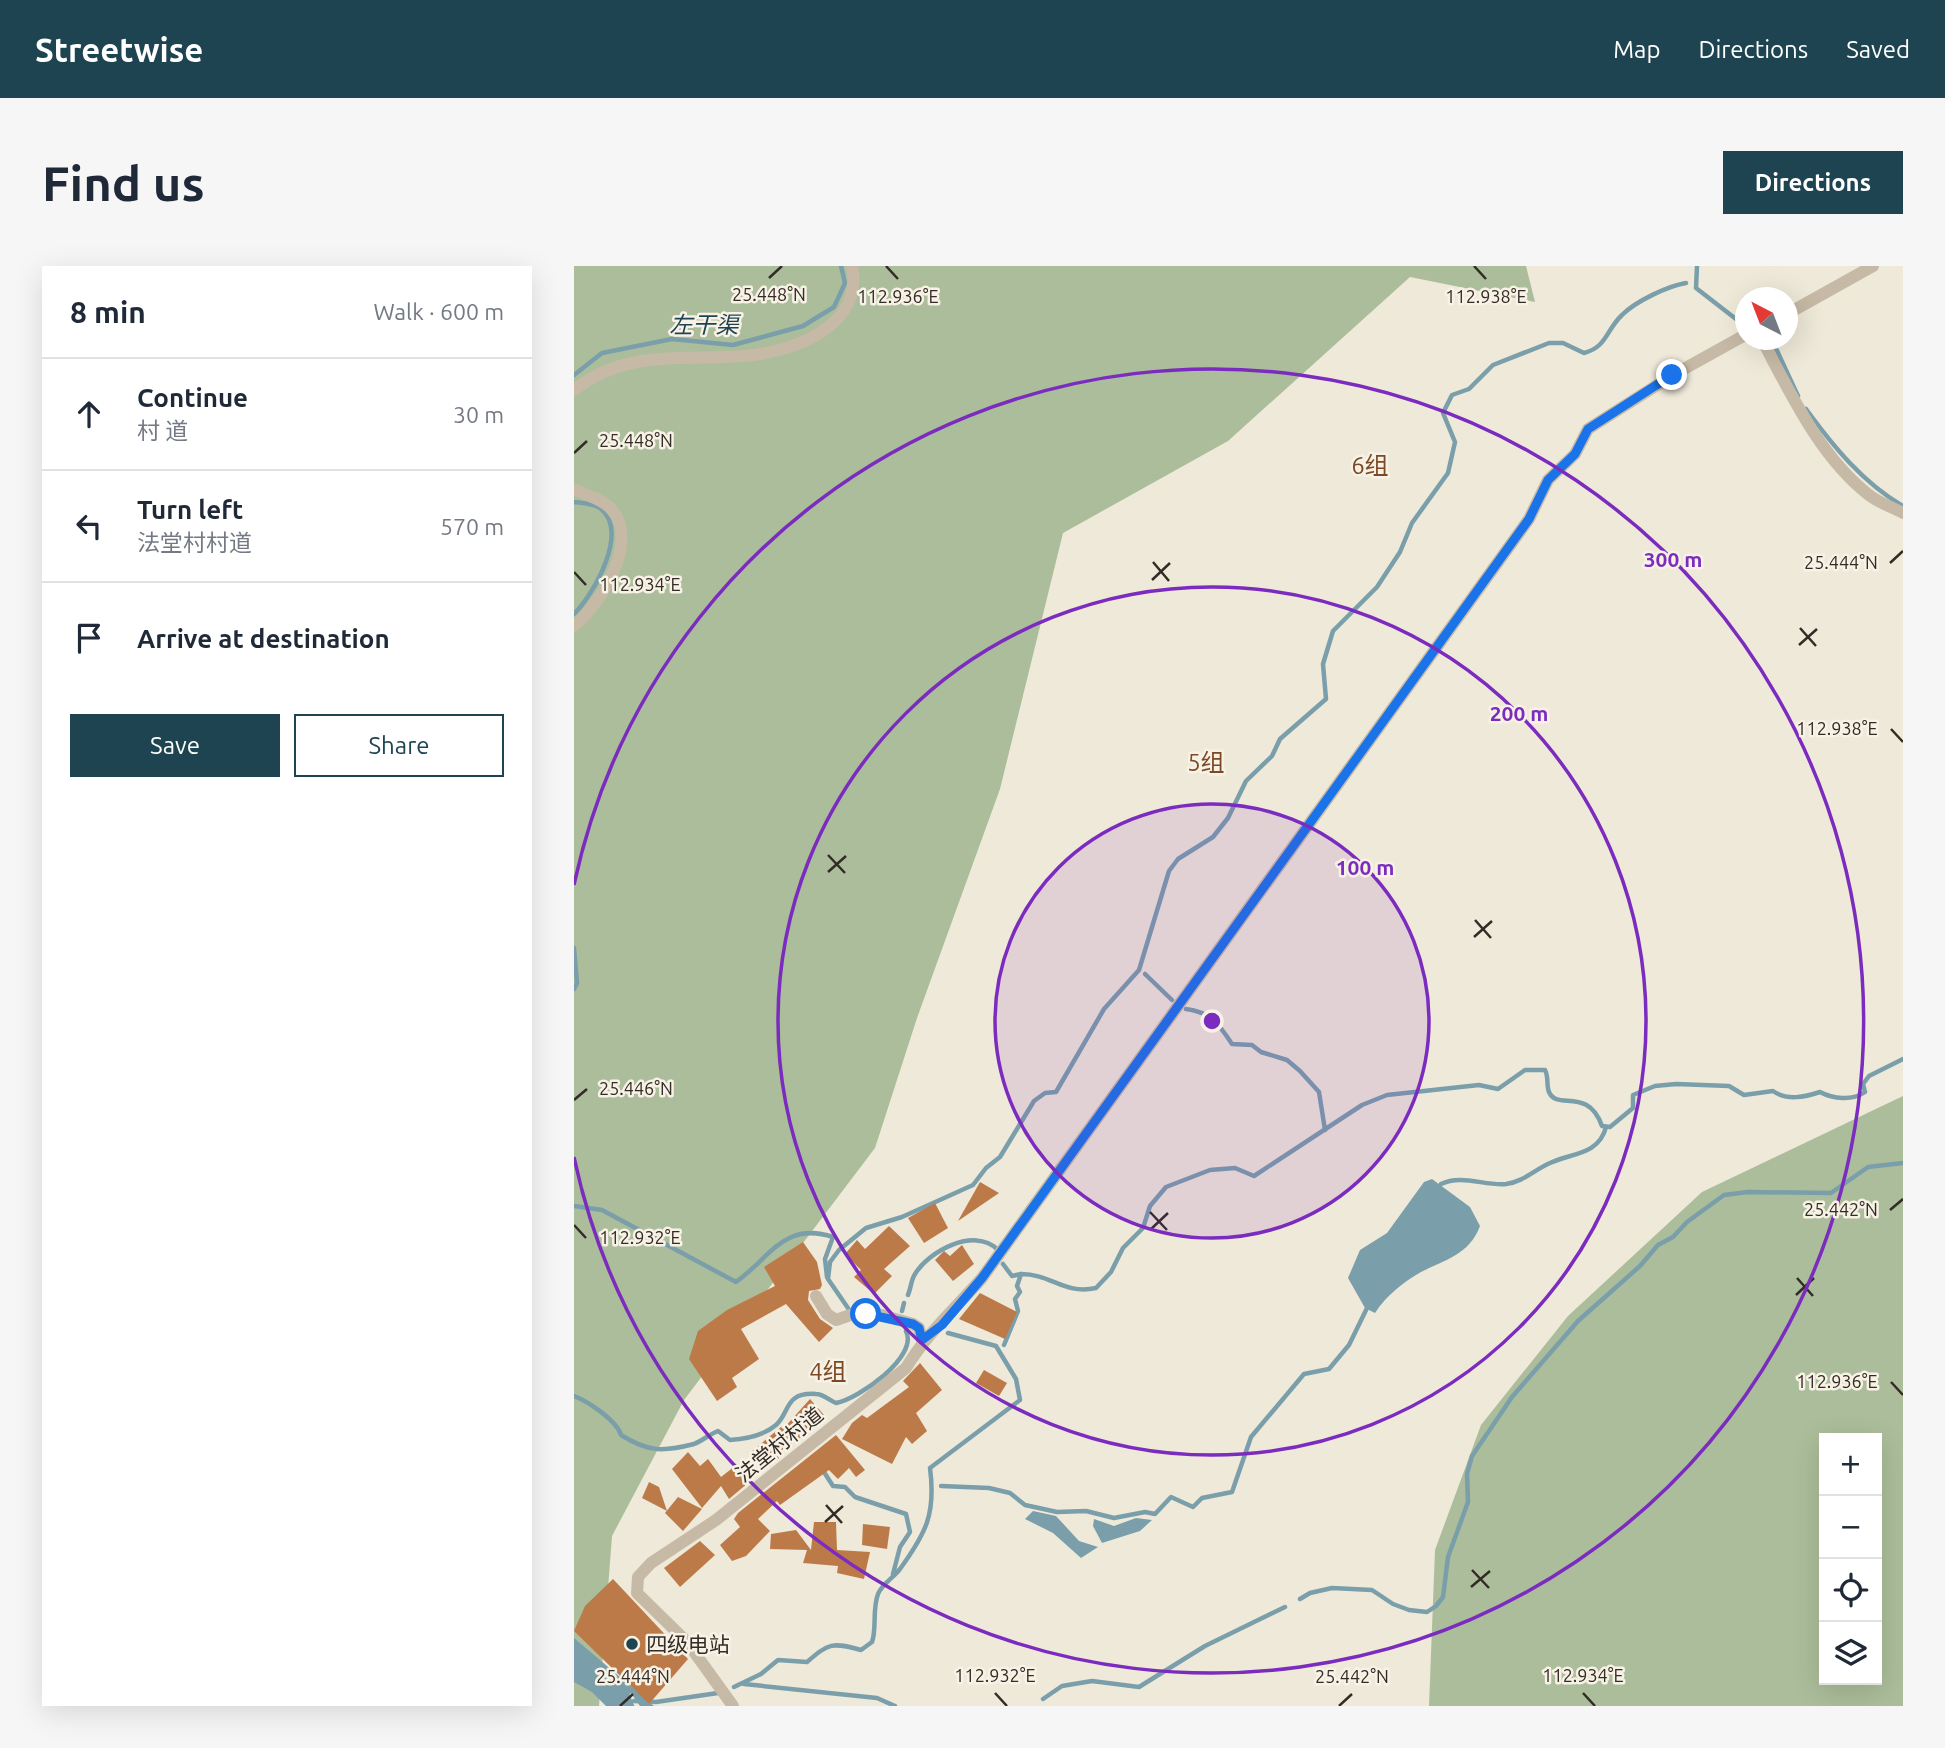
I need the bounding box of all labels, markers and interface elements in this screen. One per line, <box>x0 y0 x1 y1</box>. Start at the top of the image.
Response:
text: Streetwise <box>35 31 203 68</box>
text: Map <box>1613 36 1660 63</box>
text: Directions <box>1698 36 1808 63</box>
text: Saved <box>1846 36 1910 63</box>
button: Directions <box>1723 151 1903 214</box>
text: Find us <box>42 155 205 210</box>
text: 25.448°N <box>732 284 806 304</box>
text: 112.936°E <box>857 286 939 306</box>
text: 112.938°E <box>1445 286 1527 306</box>
north arrow <box>1735 287 1798 350</box>
text: 8 min <box>70 295 146 329</box>
text: Walk · 600 m <box>373 299 504 324</box>
water label: 左干渠 <box>670 312 742 337</box>
route end <box>1656 359 1687 390</box>
text: Continue <box>137 383 248 412</box>
icon: ahead <box>70 395 108 433</box>
text: 30 m <box>453 402 504 427</box>
text: 村 道 <box>137 418 188 443</box>
text: 25.448°N <box>599 430 673 450</box>
district label: 6组 <box>1351 452 1389 479</box>
text: Turn left <box>137 495 243 524</box>
icon: left <box>70 507 108 545</box>
text: 570 m <box>440 514 504 539</box>
text: 法堂村村道 <box>137 530 252 555</box>
text: 300 m <box>1644 547 1702 571</box>
text: 25.444°N <box>1804 552 1878 572</box>
text: 112.934°E <box>599 574 681 594</box>
icon: arrive <box>70 619 108 657</box>
text: Arrive at destination <box>137 624 390 653</box>
text: 200 m <box>1490 701 1548 725</box>
button: Save <box>70 714 280 777</box>
button: Share <box>294 714 504 777</box>
text: 112.938°E <box>1796 718 1878 738</box>
district label: 5组 <box>1187 749 1225 776</box>
text: 100 m <box>1336 855 1394 879</box>
centre of rings <box>1200 1009 1224 1033</box>
text: 25.446°N <box>599 1078 673 1098</box>
text: 25.442°N <box>1804 1199 1878 1219</box>
text: 112.932°E <box>599 1227 681 1247</box>
route start <box>850 1298 881 1329</box>
district label: 4组 <box>809 1358 847 1385</box>
text: 112.936°E <box>1796 1371 1878 1391</box>
street label: 法堂村村道 <box>731 1402 827 1486</box>
map controls <box>1819 1433 1882 1685</box>
button: + <box>1819 1433 1882 1496</box>
button: − <box>1819 1496 1882 1559</box>
button: locate <box>1819 1559 1882 1622</box>
button: layers <box>1819 1622 1882 1685</box>
place label: 四级电站 <box>646 1632 730 1656</box>
marker: 四级电站 <box>624 1636 640 1652</box>
text: 112.932°E <box>954 1665 1036 1685</box>
text: 112.934°E <box>1542 1665 1624 1685</box>
text: 25.444°N <box>596 1666 670 1686</box>
text: 25.442°N <box>1315 1666 1389 1686</box>

